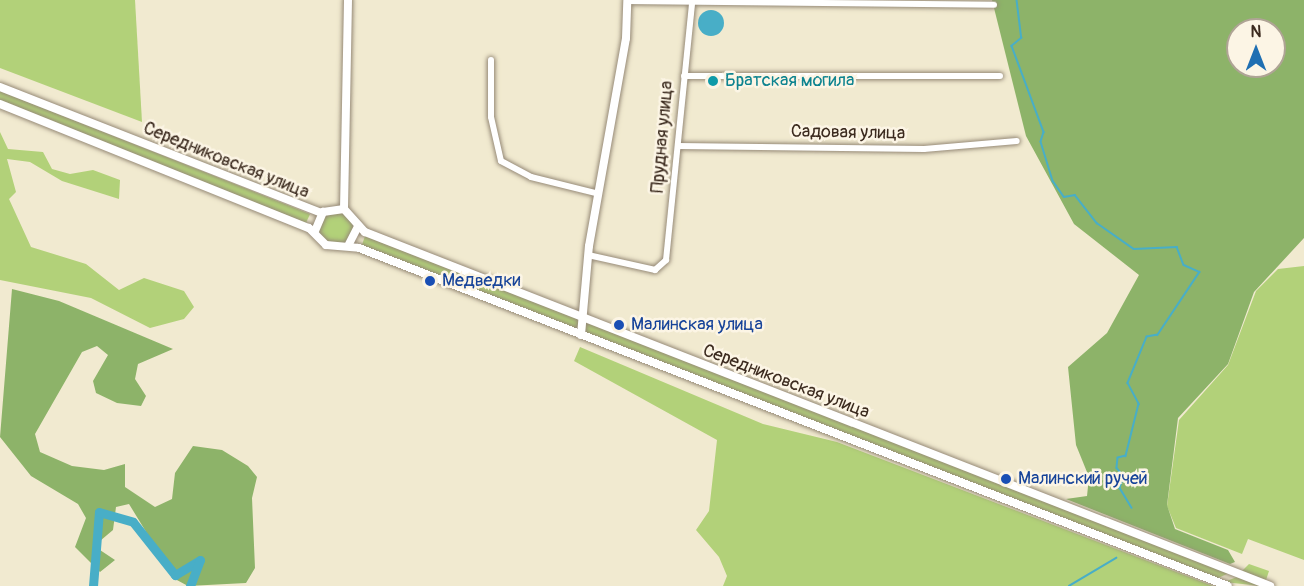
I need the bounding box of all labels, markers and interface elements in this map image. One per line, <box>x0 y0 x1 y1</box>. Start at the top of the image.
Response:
north arrow <box>1226 18 1286 78</box>
text: N <box>1251 22 1261 42</box>
place label: Братская могила <box>725 70 854 92</box>
marker: Братская могила <box>706 74 720 88</box>
street label: Прудная улица <box>647 80 679 194</box>
street label: Середниковская улица <box>140 118 312 204</box>
street label: Садовая улица <box>791 121 905 145</box>
place label: Медведки <box>442 270 520 292</box>
marker: Медведки <box>423 274 437 288</box>
place label: Малинская улица <box>631 314 763 336</box>
marker: Малинская улица <box>612 318 626 332</box>
street label: Середниковская улица <box>700 340 872 424</box>
place label: Малинский ручей <box>1018 468 1148 490</box>
marker: Малинский ручей <box>999 472 1013 486</box>

